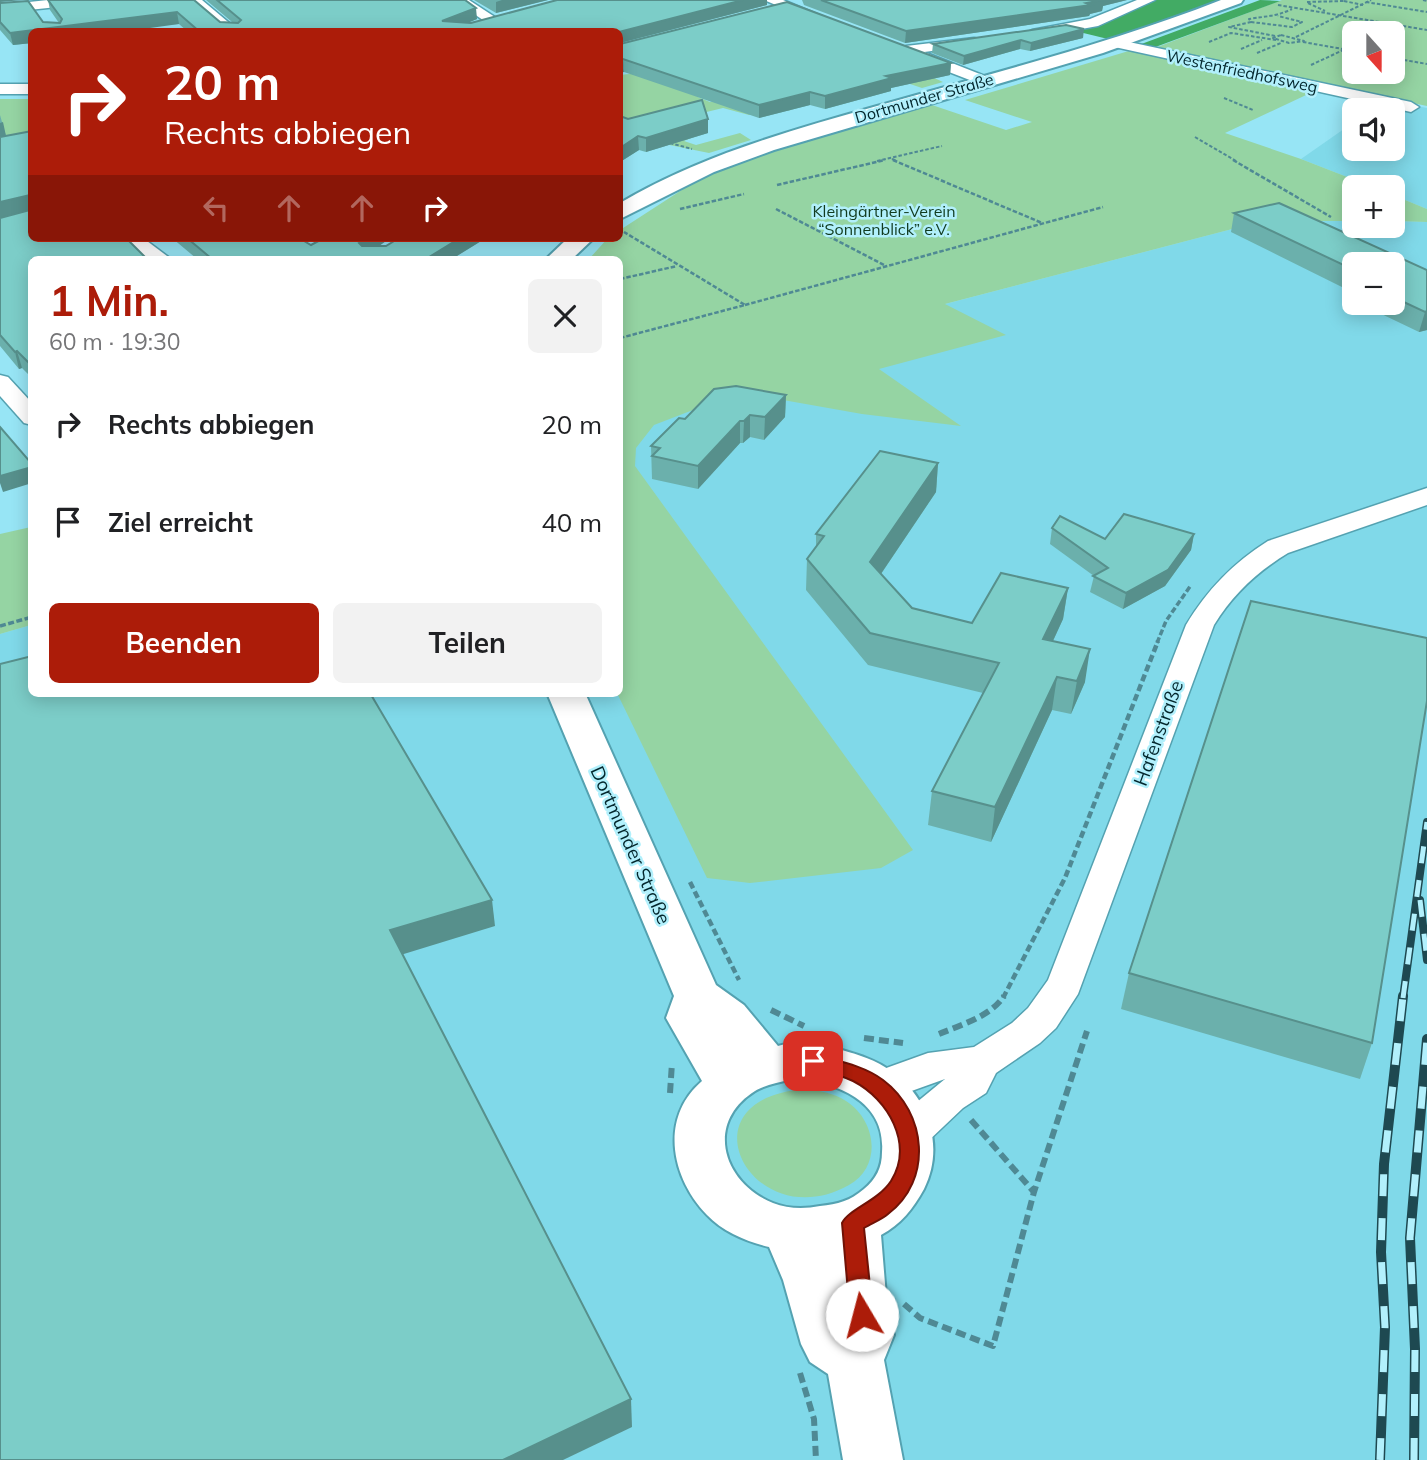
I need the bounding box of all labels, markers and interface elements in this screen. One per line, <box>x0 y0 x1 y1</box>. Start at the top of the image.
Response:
north arrow <box>1342 21 1405 84</box>
map controls <box>1342 21 1405 315</box>
street label: Westenfriedhofsweg <box>1165 45 1319 97</box>
text: 20 m <box>164 51 280 112</box>
icon: right <box>49 56 140 147</box>
street label: Dortmunder Straße <box>852 69 996 127</box>
button: sound <box>1342 98 1405 161</box>
text: Rechts abbiegen <box>164 112 411 152</box>
button: + <box>1342 175 1405 238</box>
icon: left <box>197 189 235 227</box>
icon: ahead <box>270 189 308 227</box>
icon: ahead <box>343 189 381 227</box>
icon: right <box>416 189 454 227</box>
park label: Kleingärtner-Verein “Sonnenblick” e.V. <box>812 201 956 239</box>
button: − <box>1342 252 1405 315</box>
text: 1 Min. <box>49 274 169 327</box>
button: close <box>528 279 602 353</box>
text: 60 m · 19:30 <box>49 327 181 356</box>
icon: right <box>49 405 87 443</box>
text: Rechts abbiegen <box>108 408 314 441</box>
text: 20 m <box>541 408 602 441</box>
icon: arrive <box>49 503 87 541</box>
text: Ziel erreicht <box>108 506 253 539</box>
text: 40 m <box>541 506 602 539</box>
button: Beenden <box>49 603 319 683</box>
button: Teilen <box>333 603 602 683</box>
street label: Hafenstraße <box>1128 677 1188 789</box>
street label: Dortmunder Straße <box>585 762 677 928</box>
pin <box>783 1031 843 1091</box>
icon: arrive <box>794 1042 832 1080</box>
position arrow <box>825 1278 899 1352</box>

